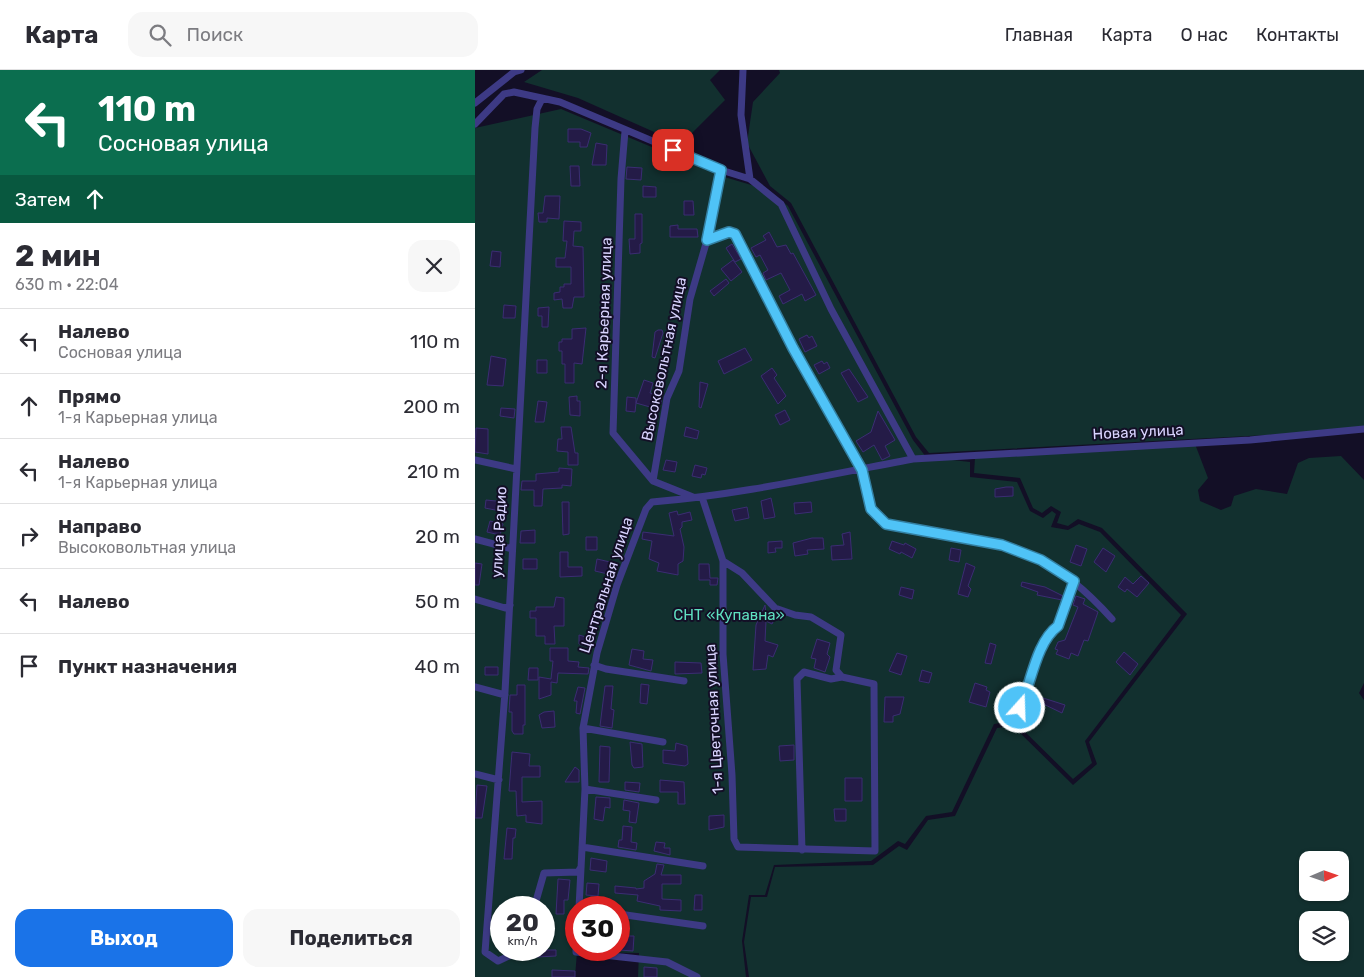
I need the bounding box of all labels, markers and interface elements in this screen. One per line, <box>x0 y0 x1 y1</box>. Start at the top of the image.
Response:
search box <box>128 12 478 57</box>
text: Карта <box>25 21 98 49</box>
icon: search <box>146 21 174 49</box>
text: Поиск <box>186 23 243 46</box>
text: Главная <box>1005 24 1073 46</box>
text: Карта <box>1101 24 1153 46</box>
text: О нас <box>1181 24 1228 46</box>
text: Контакты <box>1256 24 1339 46</box>
text: 110 m <box>98 88 196 130</box>
icon: left <box>15 90 80 155</box>
pin <box>652 129 694 171</box>
text: Сосновая улица <box>98 130 269 157</box>
icon: arrive <box>659 136 687 164</box>
icon: ahead <box>81 185 109 213</box>
text: Затем <box>15 188 71 211</box>
street label: 2-я Карьерная улица <box>592 237 616 389</box>
text: 2 мин <box>15 238 101 274</box>
button: close <box>408 240 460 292</box>
text: 630 m · 22:04 <box>15 275 119 294</box>
street label: Высоковольтная улица <box>638 275 690 443</box>
text: Налево <box>58 320 130 343</box>
icon: left <box>15 327 43 355</box>
text: 110 m <box>410 330 460 353</box>
text: Сосновая улица <box>58 343 182 362</box>
text: Прямо <box>58 385 121 408</box>
icon: ahead <box>15 392 43 420</box>
text: 200 m <box>403 395 460 418</box>
text: 1-я Карьерная улица <box>58 408 218 427</box>
street label: Новая улица <box>1092 421 1184 443</box>
text: Налево <box>58 450 130 473</box>
icon: left <box>15 457 43 485</box>
text: 210 m <box>407 460 460 483</box>
text: 1-я Карьерная улица <box>58 473 218 492</box>
street label: улица Радио <box>488 486 510 578</box>
text: Направо <box>58 515 142 538</box>
street label: Центральная улица <box>575 515 637 655</box>
icon: right <box>15 522 43 550</box>
text: 20 m <box>415 525 460 548</box>
text: Высоковольтная улица <box>58 538 236 557</box>
icon: left <box>15 587 43 615</box>
text: Налево <box>58 590 130 613</box>
text: 50 m <box>415 590 460 613</box>
park label: СНТ «Купавна» <box>673 606 785 624</box>
street label: 1-я Цветочная улица <box>701 643 727 795</box>
icon: arrive <box>15 652 43 680</box>
text: Пункт назначения <box>58 655 237 678</box>
text: 40 m <box>415 655 460 678</box>
position arrow <box>993 681 1045 733</box>
north arrow <box>1299 851 1349 901</box>
map controls <box>1299 851 1349 961</box>
speed limit sign: 30 <box>565 896 630 961</box>
text: 20 <box>506 908 539 937</box>
button: Выход <box>15 909 233 967</box>
button: Поделиться <box>243 909 460 967</box>
button: layers <box>1299 911 1349 961</box>
text: km/h <box>508 934 537 948</box>

